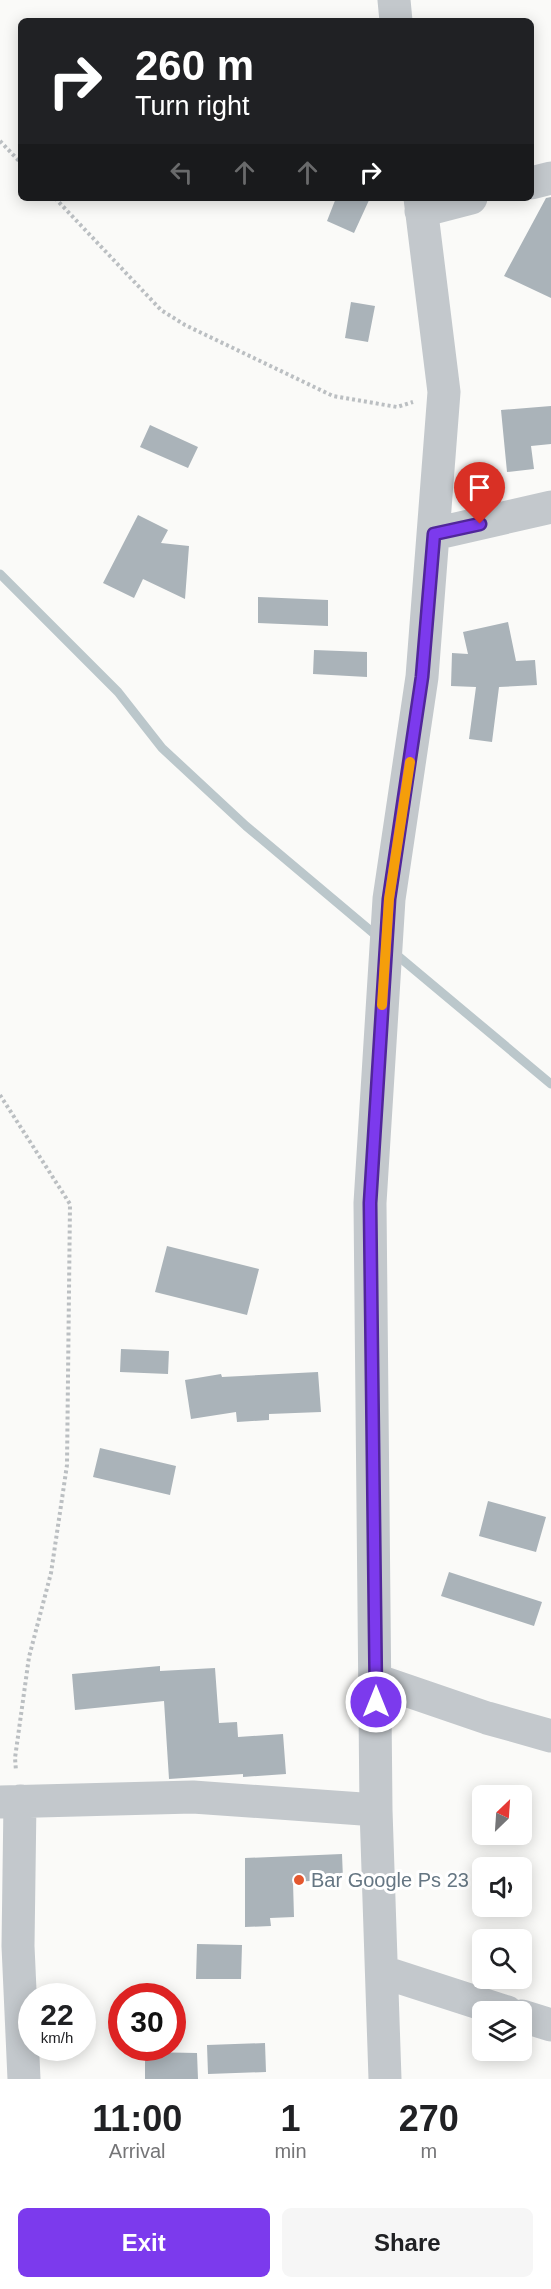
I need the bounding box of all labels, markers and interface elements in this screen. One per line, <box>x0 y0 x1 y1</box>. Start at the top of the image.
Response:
icon: right <box>36 42 114 120</box>
text: 260 m <box>135 42 254 89</box>
text: Turn right <box>135 91 250 121</box>
icon: left <box>165 156 198 189</box>
icon: ahead <box>228 156 261 189</box>
icon: ahead <box>291 156 324 189</box>
icon: right <box>354 156 387 189</box>
pin <box>454 462 505 524</box>
icon: arrive <box>463 471 496 504</box>
position arrow <box>344 1670 408 1734</box>
north arrow <box>472 1785 532 1845</box>
map controls <box>472 1785 532 2061</box>
button: sound <box>472 1857 532 1917</box>
place label: Bar Google Ps 23 <box>311 1869 469 1891</box>
marker: Bar Google Ps 23 <box>292 1873 306 1887</box>
button: search <box>472 1929 532 1989</box>
speed limit sign: 30 <box>108 1983 186 2061</box>
text: 22 <box>40 1998 74 2031</box>
button: layers <box>472 2001 532 2061</box>
text: km/h <box>41 2029 73 2046</box>
text: 11:00 <box>92 2098 182 2139</box>
text: 1 <box>280 2098 301 2139</box>
text: 270 <box>399 2098 459 2139</box>
text: Arrival <box>109 2140 166 2162</box>
text: min <box>274 2140 307 2162</box>
text: m <box>420 2140 437 2162</box>
button: Exit <box>18 2208 270 2277</box>
button: Share <box>282 2208 533 2277</box>

